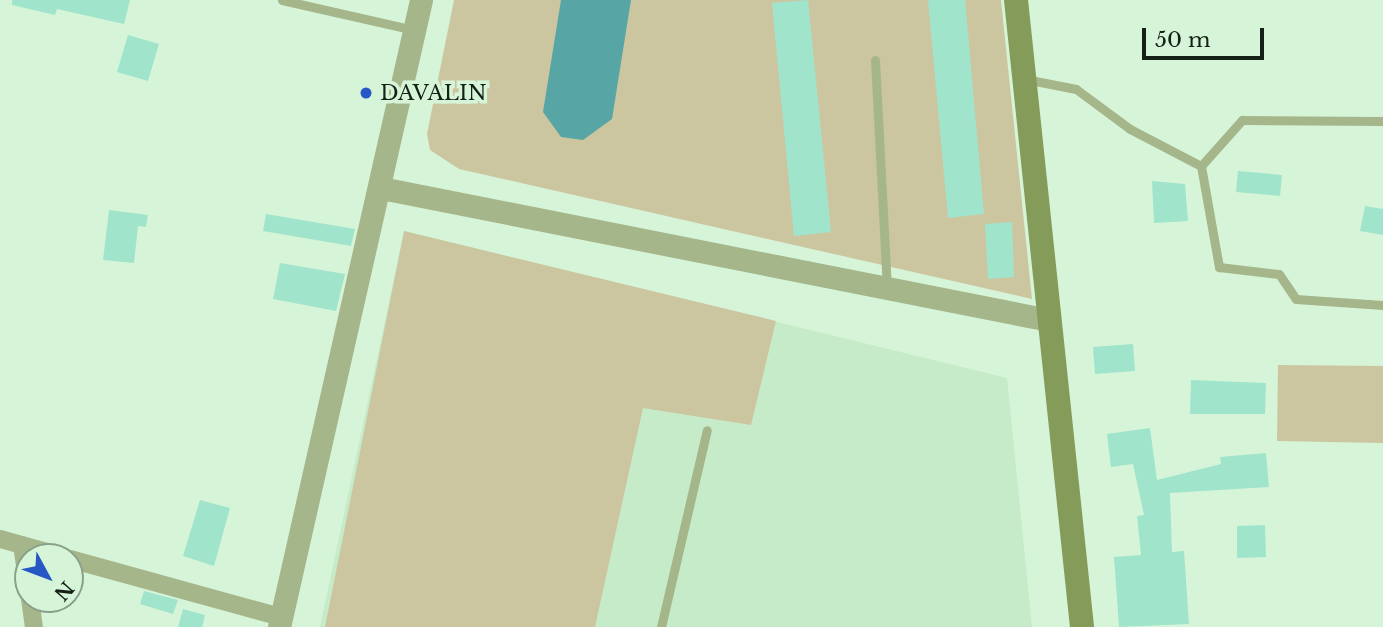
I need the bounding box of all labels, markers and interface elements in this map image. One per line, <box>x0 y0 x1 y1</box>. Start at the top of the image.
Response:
scale bar <box>1145 14 1268 58</box>
text: 50 m <box>1155 27 1210 53</box>
place label: DAVALIN <box>380 80 487 106</box>
marker: DAVALIN <box>358 85 374 101</box>
north arrow <box>14 543 84 613</box>
text: N <box>49 577 78 605</box>

